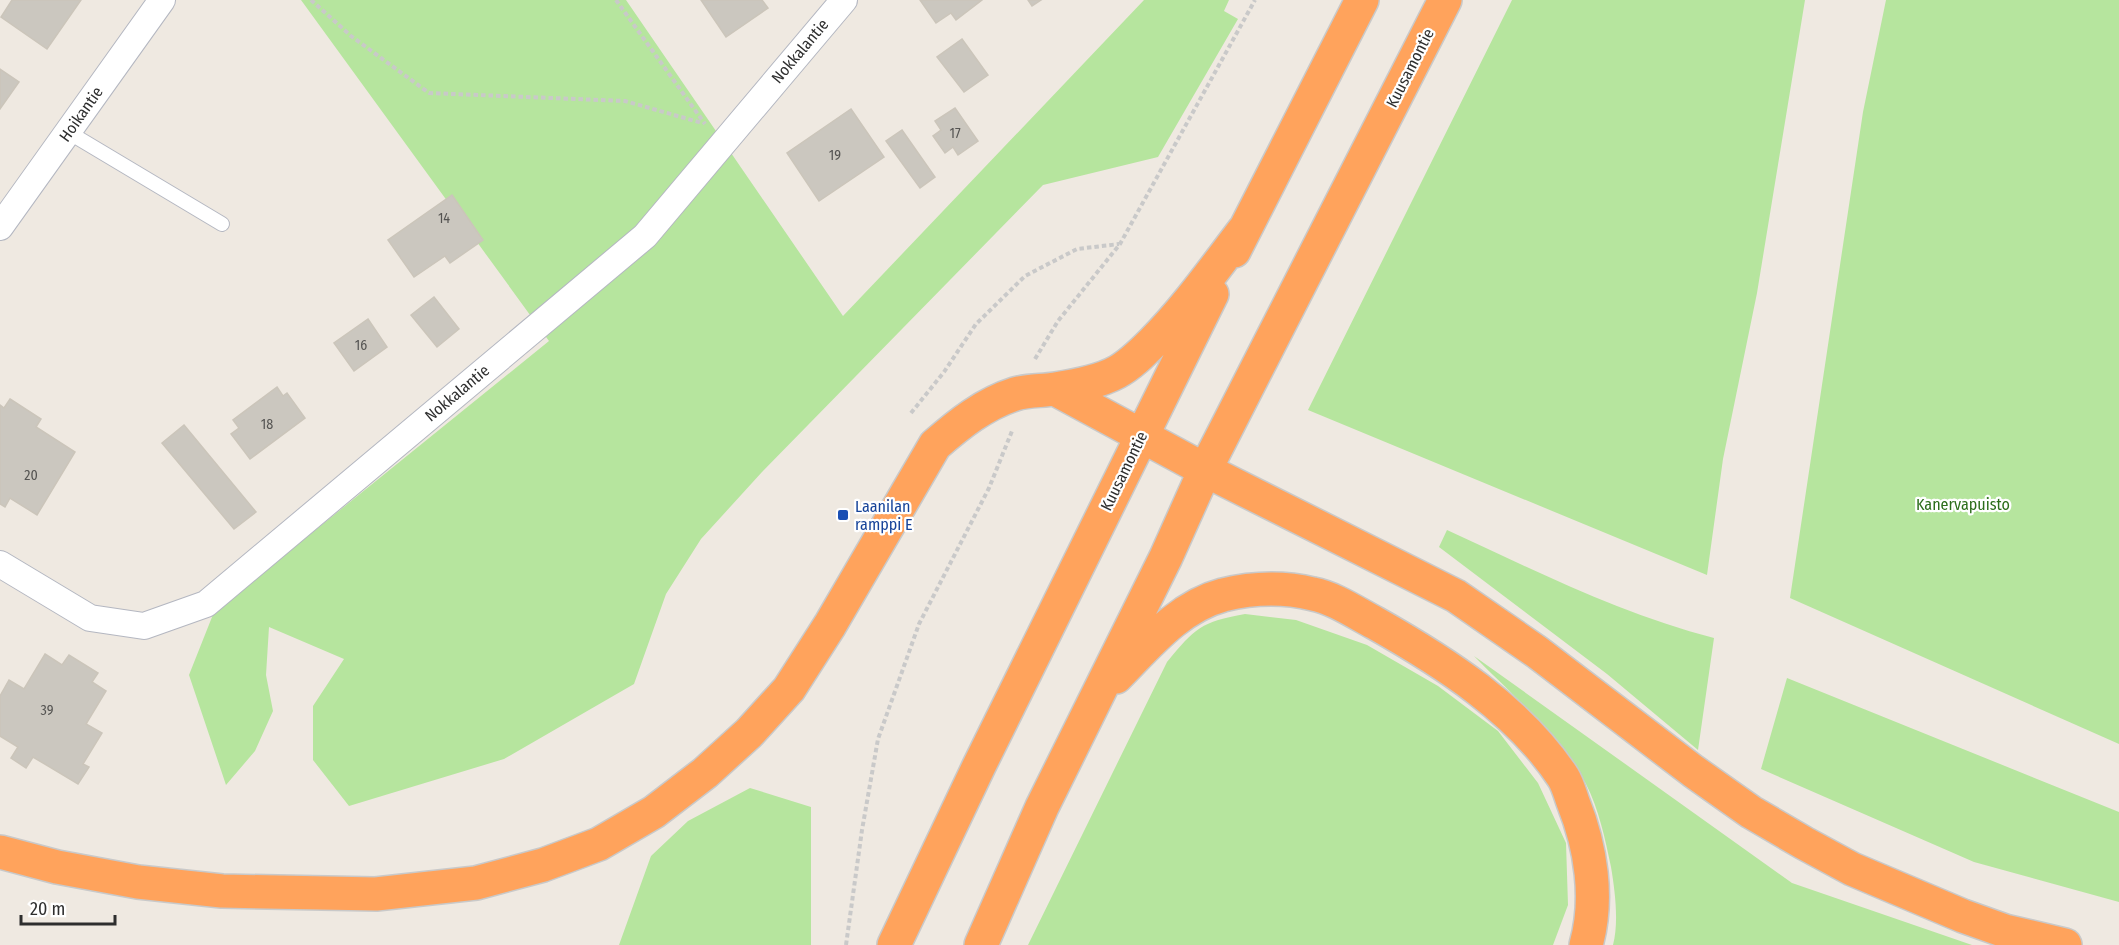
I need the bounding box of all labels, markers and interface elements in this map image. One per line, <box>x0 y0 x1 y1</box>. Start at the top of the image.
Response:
street label: Nokkalantie <box>768 15 832 87</box>
street label: Kuusamontie <box>1382 25 1438 111</box>
street label: Hoikantie <box>55 83 107 145</box>
house number: 17 <box>949 125 961 142</box>
house number: 19 <box>829 147 841 164</box>
house number: 14 <box>438 210 450 227</box>
house number: 16 <box>355 337 367 354</box>
street label: Nokkalantie <box>421 361 493 425</box>
house number: 18 <box>261 416 273 433</box>
street label: Kuusamontie <box>1097 428 1151 514</box>
house number: 20 <box>24 467 38 484</box>
park label: Kanervapuisto <box>1916 495 2010 514</box>
place label: Laanilan ramppi E <box>855 497 913 534</box>
marker: Laanilan ramppi E <box>836 508 850 522</box>
house number: 39 <box>41 702 54 719</box>
scale bar <box>21 888 116 926</box>
text: 20 m <box>30 898 65 920</box>

